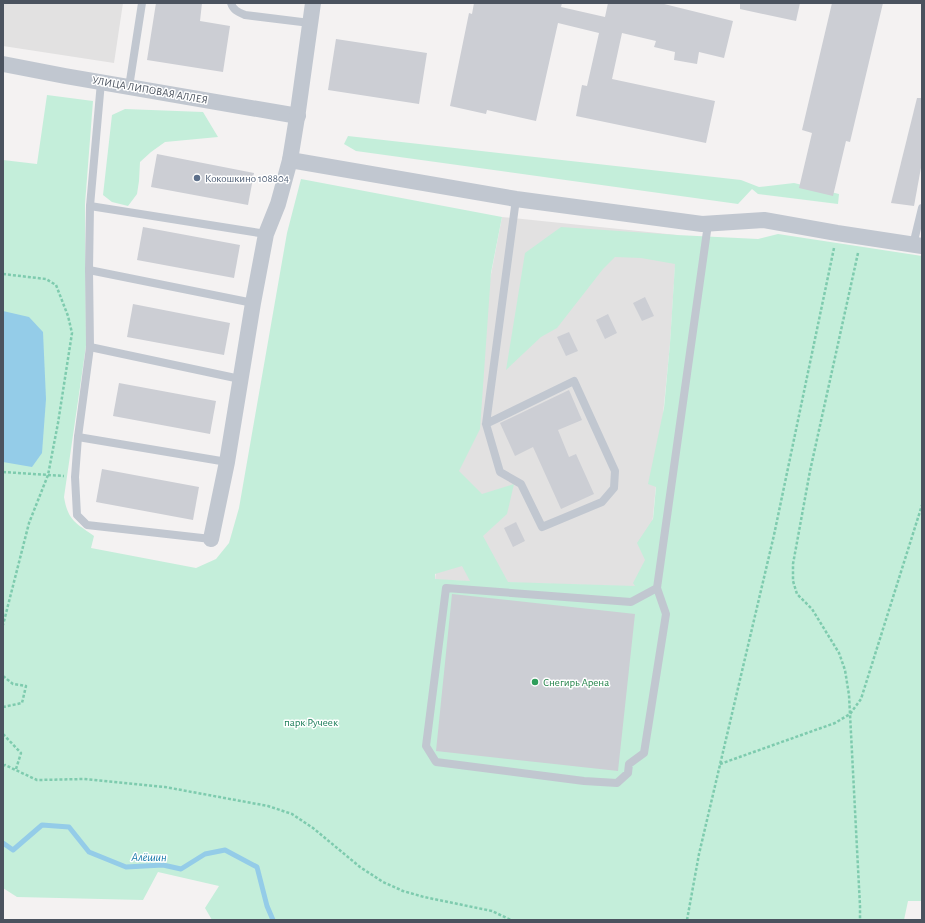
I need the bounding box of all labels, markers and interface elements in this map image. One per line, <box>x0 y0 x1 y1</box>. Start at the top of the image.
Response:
street label: УЛИЦА ЛИПОВАЯ АЛЛЕЯ <box>91 74 209 106</box>
marker: Кокошкино 108804 <box>192 173 202 183</box>
place label: Кокошкино 108804 <box>205 173 289 184</box>
marker: Снегирь Арена <box>530 677 540 687</box>
place label: Снегирь Арена <box>543 677 609 688</box>
park label: парк Ручеек <box>284 717 338 728</box>
water label: Алёшин <box>130 851 167 863</box>

